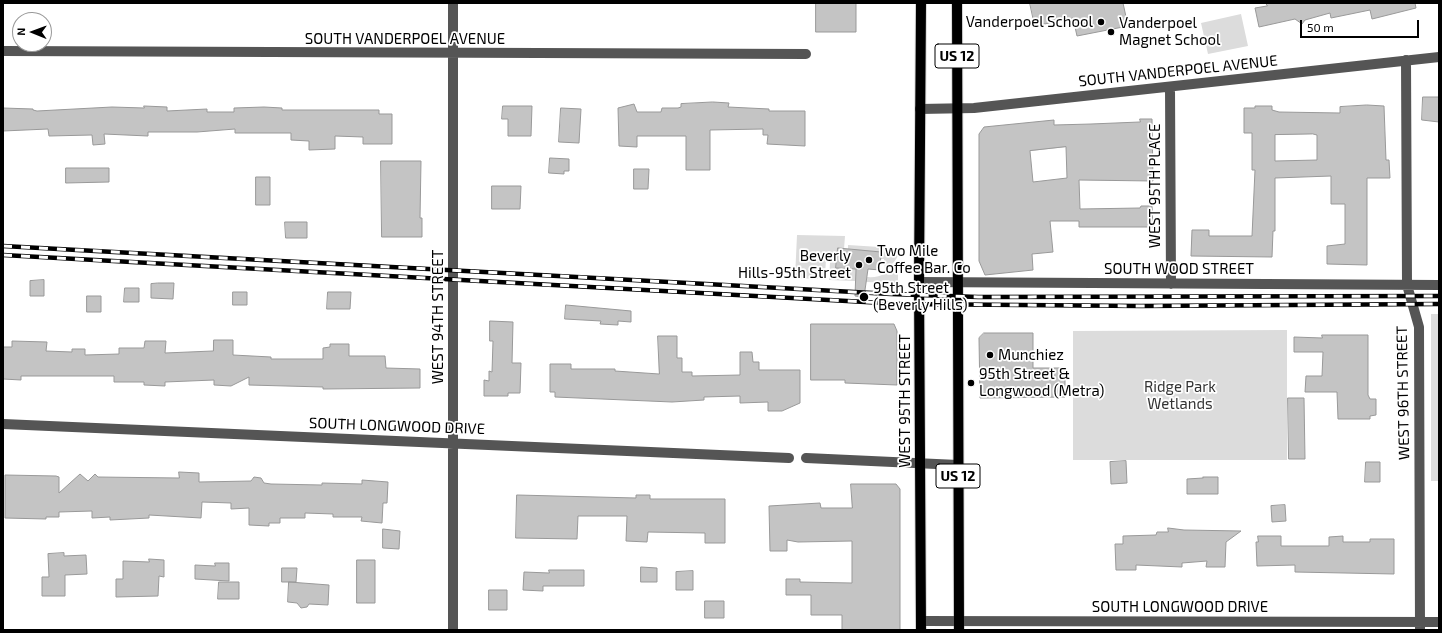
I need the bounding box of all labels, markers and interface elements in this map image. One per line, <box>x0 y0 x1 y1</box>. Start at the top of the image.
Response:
north arrow <box>12 12 52 52</box>
scale bar <box>1302 12 1421 38</box>
place label: Vanderpoel School <box>966 13 1093 31</box>
place label: Vanderpoel Magnet School <box>1119 14 1221 49</box>
marker: Vanderpoel School <box>1096 17 1106 27</box>
text: 50 m <box>1307 20 1334 34</box>
marker: Vanderpoel Magnet School <box>1106 27 1116 37</box>
text: N <box>14 28 27 36</box>
street label: SOUTH VANDERPOEL AVENUE <box>305 30 505 48</box>
road number: US 12 <box>935 44 979 68</box>
street label: SOUTH VANDERPOEL AVENUE <box>1077 52 1279 90</box>
street label: WEST 95TH PLACE <box>1146 124 1164 248</box>
place label: Two Mile Coffee Bar. Co <box>877 242 971 277</box>
place label: Beverly Hills-95th Street <box>738 247 851 282</box>
street label: WEST 94TH STREET <box>429 250 447 384</box>
marker: Two Mile Coffee Bar. Co <box>864 255 874 265</box>
marker: Beverly Hills-95th Street <box>854 260 864 270</box>
street label: SOUTH WOOD STREET <box>1104 260 1254 278</box>
place label: 95th Street (Beverly Hills) <box>873 279 968 314</box>
marker: 95th Street (Beverly Hills) <box>858 291 870 303</box>
street label: WEST 96TH STREET <box>1393 326 1413 460</box>
street label: WEST 95TH STREET <box>896 334 914 468</box>
place label: Munchiez <box>998 346 1064 364</box>
marker: Munchiez <box>985 350 995 360</box>
place label: 95th Street & Longwood (Metra) <box>979 365 1104 400</box>
marker: 95th Street & Longwood (Metra) <box>966 378 976 388</box>
park label: Ridge Park Wetlands <box>1144 378 1216 413</box>
street label: SOUTH LONGWOOD DRIVE <box>309 414 485 438</box>
road number: US 12 <box>936 464 980 488</box>
street label: SOUTH LONGWOOD DRIVE <box>1092 598 1268 616</box>

